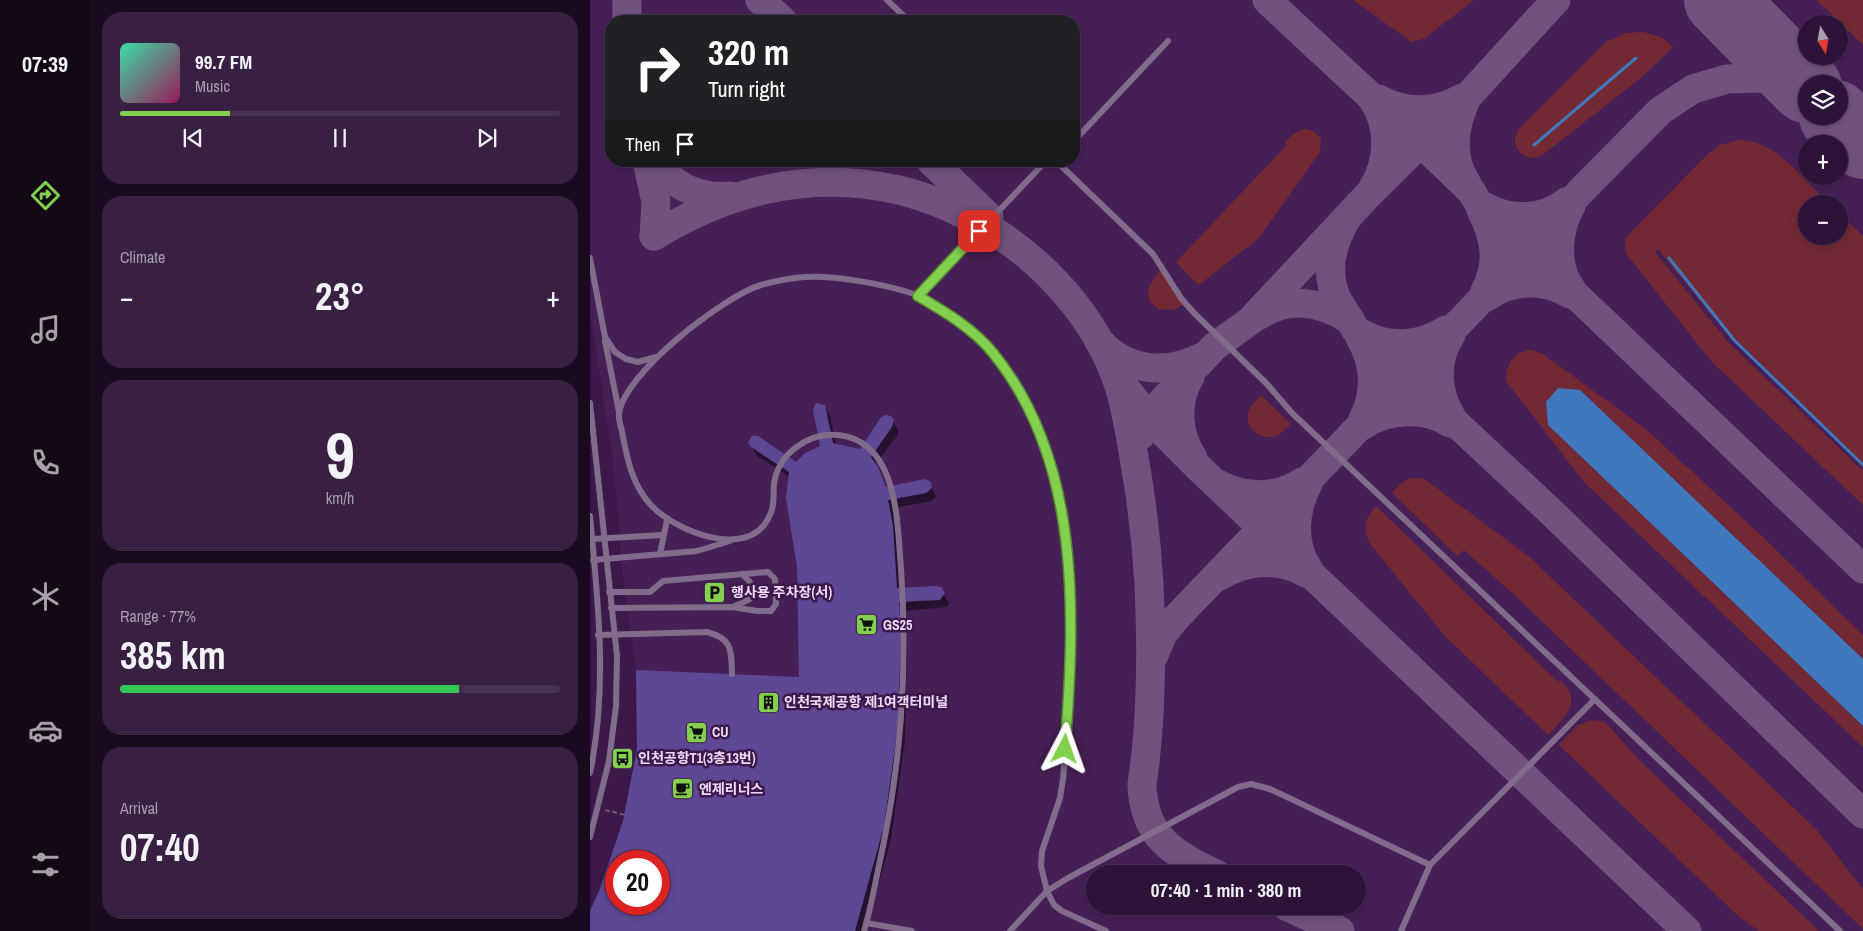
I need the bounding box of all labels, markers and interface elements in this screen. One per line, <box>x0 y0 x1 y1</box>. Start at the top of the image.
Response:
north arrow <box>1798 15 1848 65</box>
map controls <box>1798 15 1848 245</box>
text: 320 m <box>708 29 789 76</box>
icon: right <box>625 35 690 100</box>
text: 07:39 <box>22 49 68 79</box>
text: 99.7 FM <box>195 49 252 75</box>
text: Turn right <box>708 74 785 104</box>
text: Music <box>195 75 230 97</box>
button: layers <box>1798 75 1848 125</box>
icon: previous <box>179 124 207 152</box>
icon: pause <box>326 124 354 152</box>
icon: next <box>473 124 501 152</box>
icon: arrive <box>671 130 699 158</box>
text: Then <box>625 131 661 157</box>
button: + <box>1798 135 1848 185</box>
icon: directions <box>28 178 63 213</box>
button: − <box>1798 195 1848 245</box>
pin <box>958 210 1000 252</box>
icon: arrive <box>965 217 993 245</box>
text: Climate <box>120 246 165 268</box>
text: 23° <box>315 271 365 322</box>
text: − <box>120 278 133 316</box>
text: + <box>547 278 560 316</box>
icon: music <box>28 312 63 347</box>
text: 9 <box>325 411 355 498</box>
icon: phone <box>28 445 63 480</box>
text: km/h <box>326 487 354 509</box>
icon: climate <box>28 579 63 614</box>
parking icon: 행사용 주차장(서) <box>703 580 727 604</box>
place label: 행사용 주차장(서) <box>731 583 832 601</box>
text: Range · 77% <box>120 605 196 627</box>
supermarket icon: GS25 <box>855 613 879 637</box>
place label: GS25 <box>883 616 913 634</box>
text: 385 km <box>120 630 226 681</box>
building icon: 인천국제공항 제1여객터미널 <box>756 690 780 714</box>
place label: 인천국제공항 제1여객터미널 <box>784 693 948 711</box>
icon: car <box>28 713 63 748</box>
supermarket icon: CU <box>684 720 708 744</box>
position arrow <box>1038 722 1090 774</box>
place label: CU <box>712 723 729 741</box>
bus stop icon: 인천공항T1(3층13번) <box>610 746 634 770</box>
place label: 인천공항T1(3층13번) <box>638 749 756 767</box>
cafe icon: 엔제리너스 <box>671 777 695 801</box>
place label: 엔제리너스 <box>699 780 764 798</box>
text: Arrival <box>120 797 158 819</box>
text: 07:40 <box>120 822 200 873</box>
icon: filters <box>28 847 63 882</box>
speed limit sign: 20 <box>605 850 670 915</box>
text: 07:40 · 1 min · 380 m <box>1151 877 1301 903</box>

